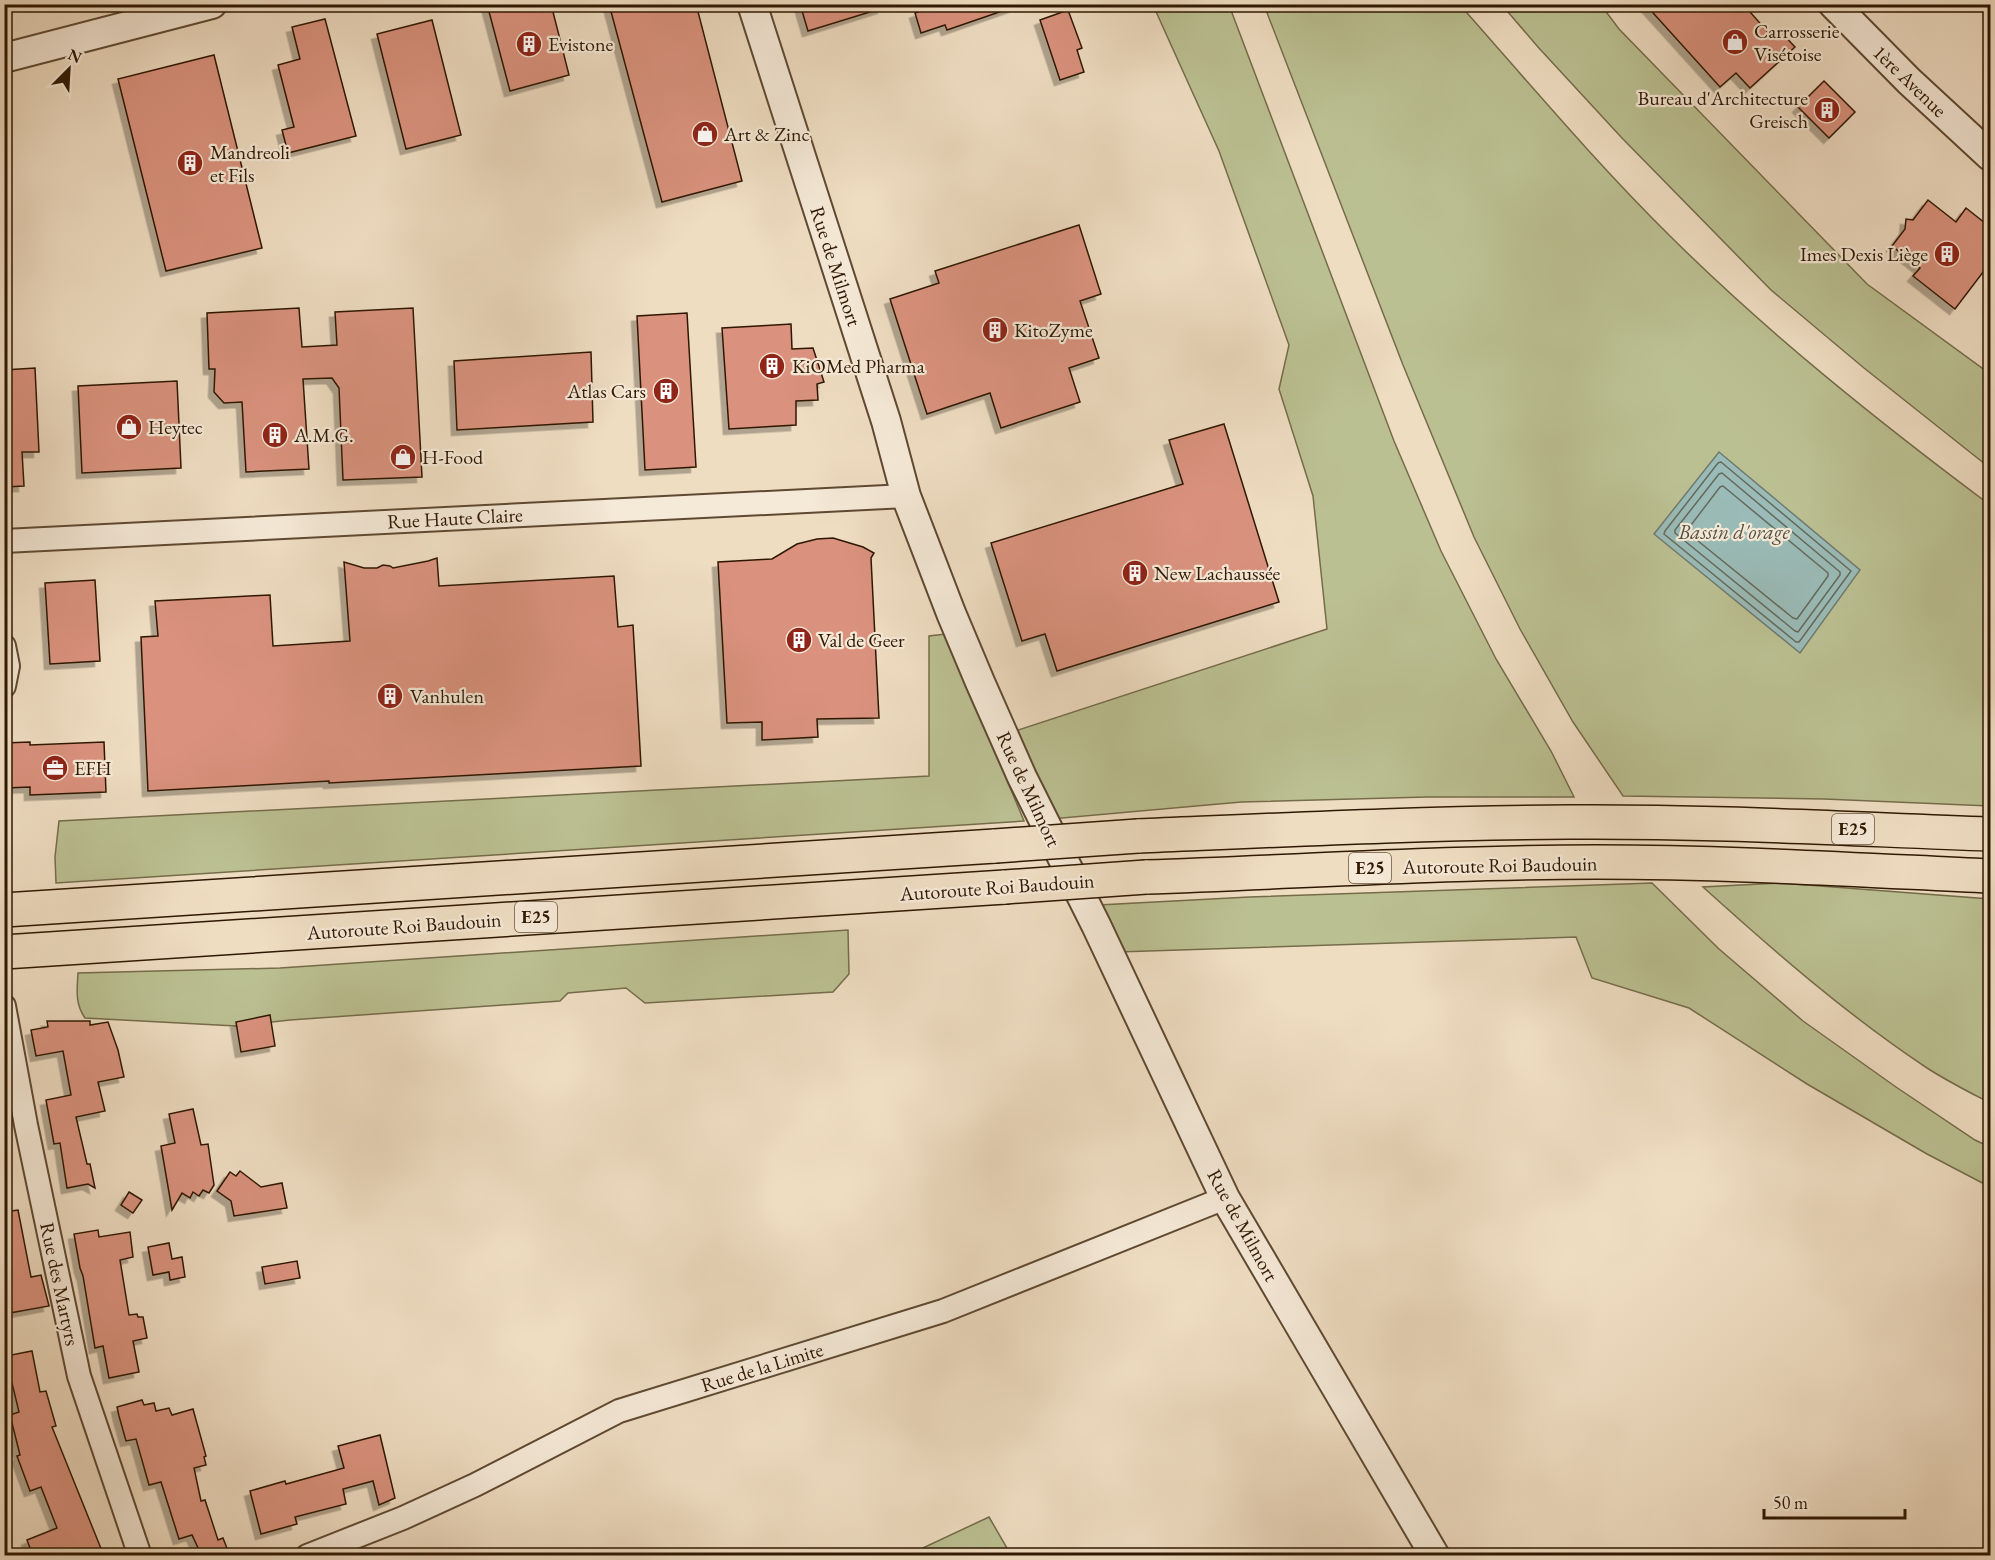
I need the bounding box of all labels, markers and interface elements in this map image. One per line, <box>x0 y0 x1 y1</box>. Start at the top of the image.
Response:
place label: Carrosserie Visétoise <box>1754 18 1840 67</box>
shop icon: Carrosserie Visétoise <box>1720 27 1750 57</box>
building icon: Evistone <box>514 29 544 59</box>
place label: Evistone <box>548 31 614 57</box>
north arrow <box>39 39 99 99</box>
street label: 1ère Avenue <box>1867 39 1953 123</box>
text: N <box>65 44 85 68</box>
place label: Bureau d'Architecture Greisch <box>1637 85 1808 134</box>
building icon: Bureau d'Architecture Greisch <box>1812 95 1842 125</box>
shop icon: Art & Zinc <box>690 119 720 149</box>
place label: Art & Zinc <box>723 121 810 147</box>
place label: Mandreoli et Fils <box>210 139 290 188</box>
building icon: Mandreoli et Fils <box>175 148 205 178</box>
street label: Rue de Milmort <box>804 203 868 330</box>
building icon: Imes Dexis Liège <box>1932 239 1962 269</box>
place label: Imes Dexis Liège <box>1800 241 1928 267</box>
building icon: KitoZyme <box>980 315 1010 345</box>
place label: KitoZyme <box>1014 317 1093 343</box>
building icon: KiOMed Pharma <box>757 351 787 381</box>
place label: KiOMed Pharma <box>792 353 925 379</box>
building icon: Atlas Cars <box>651 376 681 406</box>
place label: Atlas Cars <box>566 378 646 404</box>
shop icon: Heytec <box>114 412 144 442</box>
place label: Heytec <box>148 414 203 440</box>
building icon: A.M.G. <box>260 420 290 450</box>
place label: A.M.G. <box>293 422 354 448</box>
shop icon: H-Food <box>388 442 418 472</box>
place label: H-Food <box>422 444 484 470</box>
street label: Rue Haute Claire <box>387 501 524 535</box>
water label: Bassin d'orage <box>1677 518 1791 545</box>
building icon: New Lachaussée <box>1120 558 1150 588</box>
place label: New Lachaussée <box>1154 560 1280 586</box>
building icon: Val de Geer <box>784 625 814 655</box>
place label: Val de Geer <box>818 627 905 653</box>
building icon: Vanhulen <box>375 681 405 711</box>
place label: Vanhulen <box>410 683 484 709</box>
street label: Rue de Milmort <box>991 727 1067 852</box>
office icon: EFH <box>40 753 70 783</box>
place label: EFH <box>74 755 112 781</box>
road number: E25 <box>1832 814 1874 844</box>
street label: Autoroute Roi Baudouin <box>1401 850 1598 880</box>
road number: E25 <box>1349 853 1391 883</box>
street label: Autoroute Roi Baudouin <box>898 867 1096 907</box>
road number: E25 <box>515 902 557 932</box>
street label: Autoroute Roi Baudouin <box>305 906 503 946</box>
street label: Rue de Milmort <box>1201 1164 1285 1286</box>
street label: Rue des Martyrs <box>34 1220 86 1348</box>
street label: Rue de la Limite <box>698 1336 826 1398</box>
scale bar <box>1764 1482 1905 1520</box>
text: 50 m <box>1773 1491 1808 1514</box>

